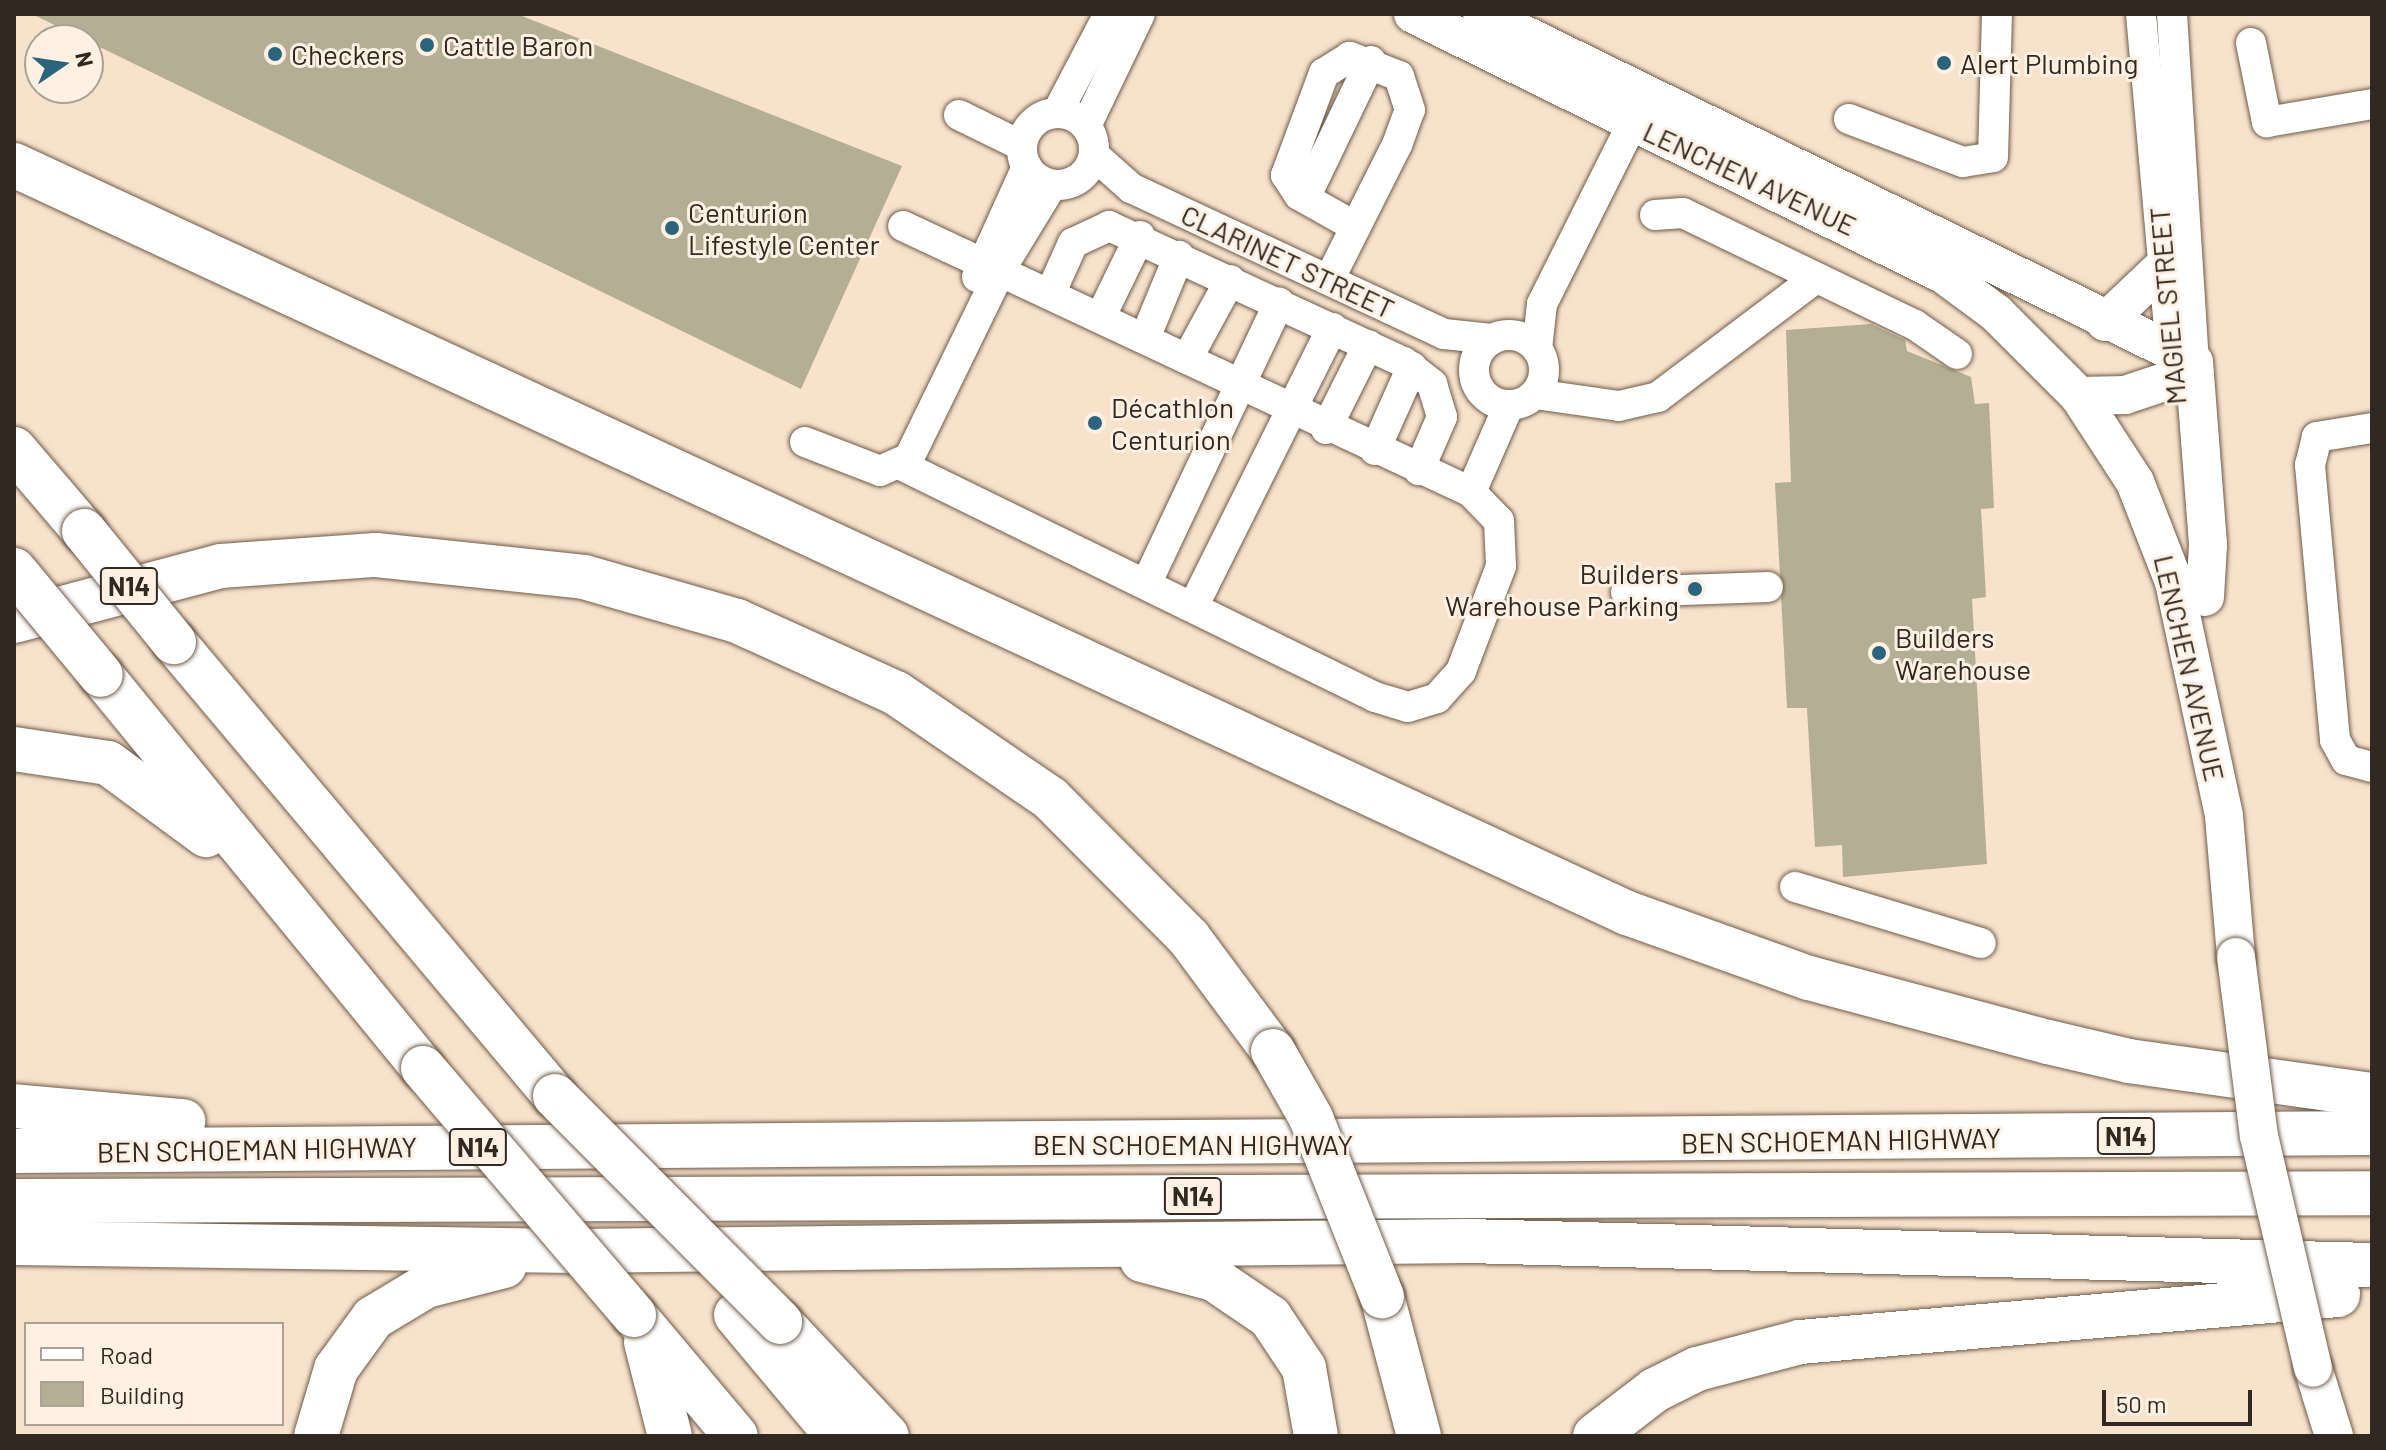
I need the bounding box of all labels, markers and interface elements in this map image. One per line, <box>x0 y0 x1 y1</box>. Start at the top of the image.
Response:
north arrow <box>24 24 104 104</box>
place label: Cattle Baron <box>443 28 593 62</box>
marker: Cattle Baron <box>418 36 436 54</box>
place label: Checkers <box>291 37 404 71</box>
marker: Checkers <box>266 45 284 63</box>
place label: Alert Plumbing <box>1960 46 2138 80</box>
text: N <box>71 49 100 69</box>
marker: Alert Plumbing <box>1935 54 1953 72</box>
street label: LENCHEN AVENUE <box>1638 114 1862 242</box>
place label: Centurion Lifestyle Center <box>688 195 880 261</box>
street label: CLARINET STREET <box>1176 197 1400 325</box>
street label: MAGIEL STREET <box>2142 206 2192 406</box>
marker: Centurion Lifestyle Center <box>663 219 681 237</box>
place label: Décathlon Centurion <box>1111 390 1234 456</box>
marker: Décathlon Centurion <box>1086 414 1104 432</box>
street label: LENCHEN AVENUE <box>2148 552 2232 784</box>
place label: Builders Warehouse Parking <box>1445 556 1679 622</box>
road number: N14 <box>99 564 159 608</box>
marker: Builders Warehouse Parking <box>1686 580 1704 598</box>
place label: Builders Warehouse <box>1895 620 2031 686</box>
marker: Builders Warehouse <box>1870 644 1888 662</box>
road number: N14 <box>2096 1114 2156 1158</box>
street label: BEN SCHOEMAN HIGHWAY <box>1681 1120 2001 1160</box>
road number: N14 <box>448 1125 508 1169</box>
street label: BEN SCHOEMAN HIGHWAY <box>1033 1127 1353 1161</box>
street label: BEN SCHOEMAN HIGHWAY <box>97 1129 417 1169</box>
road number: N14 <box>1163 1174 1223 1218</box>
legend <box>24 1322 284 1426</box>
text: Road <box>100 1340 153 1369</box>
scale bar <box>2106 1374 2256 1424</box>
text: Building <box>100 1380 184 1409</box>
text: 50 m <box>2116 1389 2167 1418</box>

